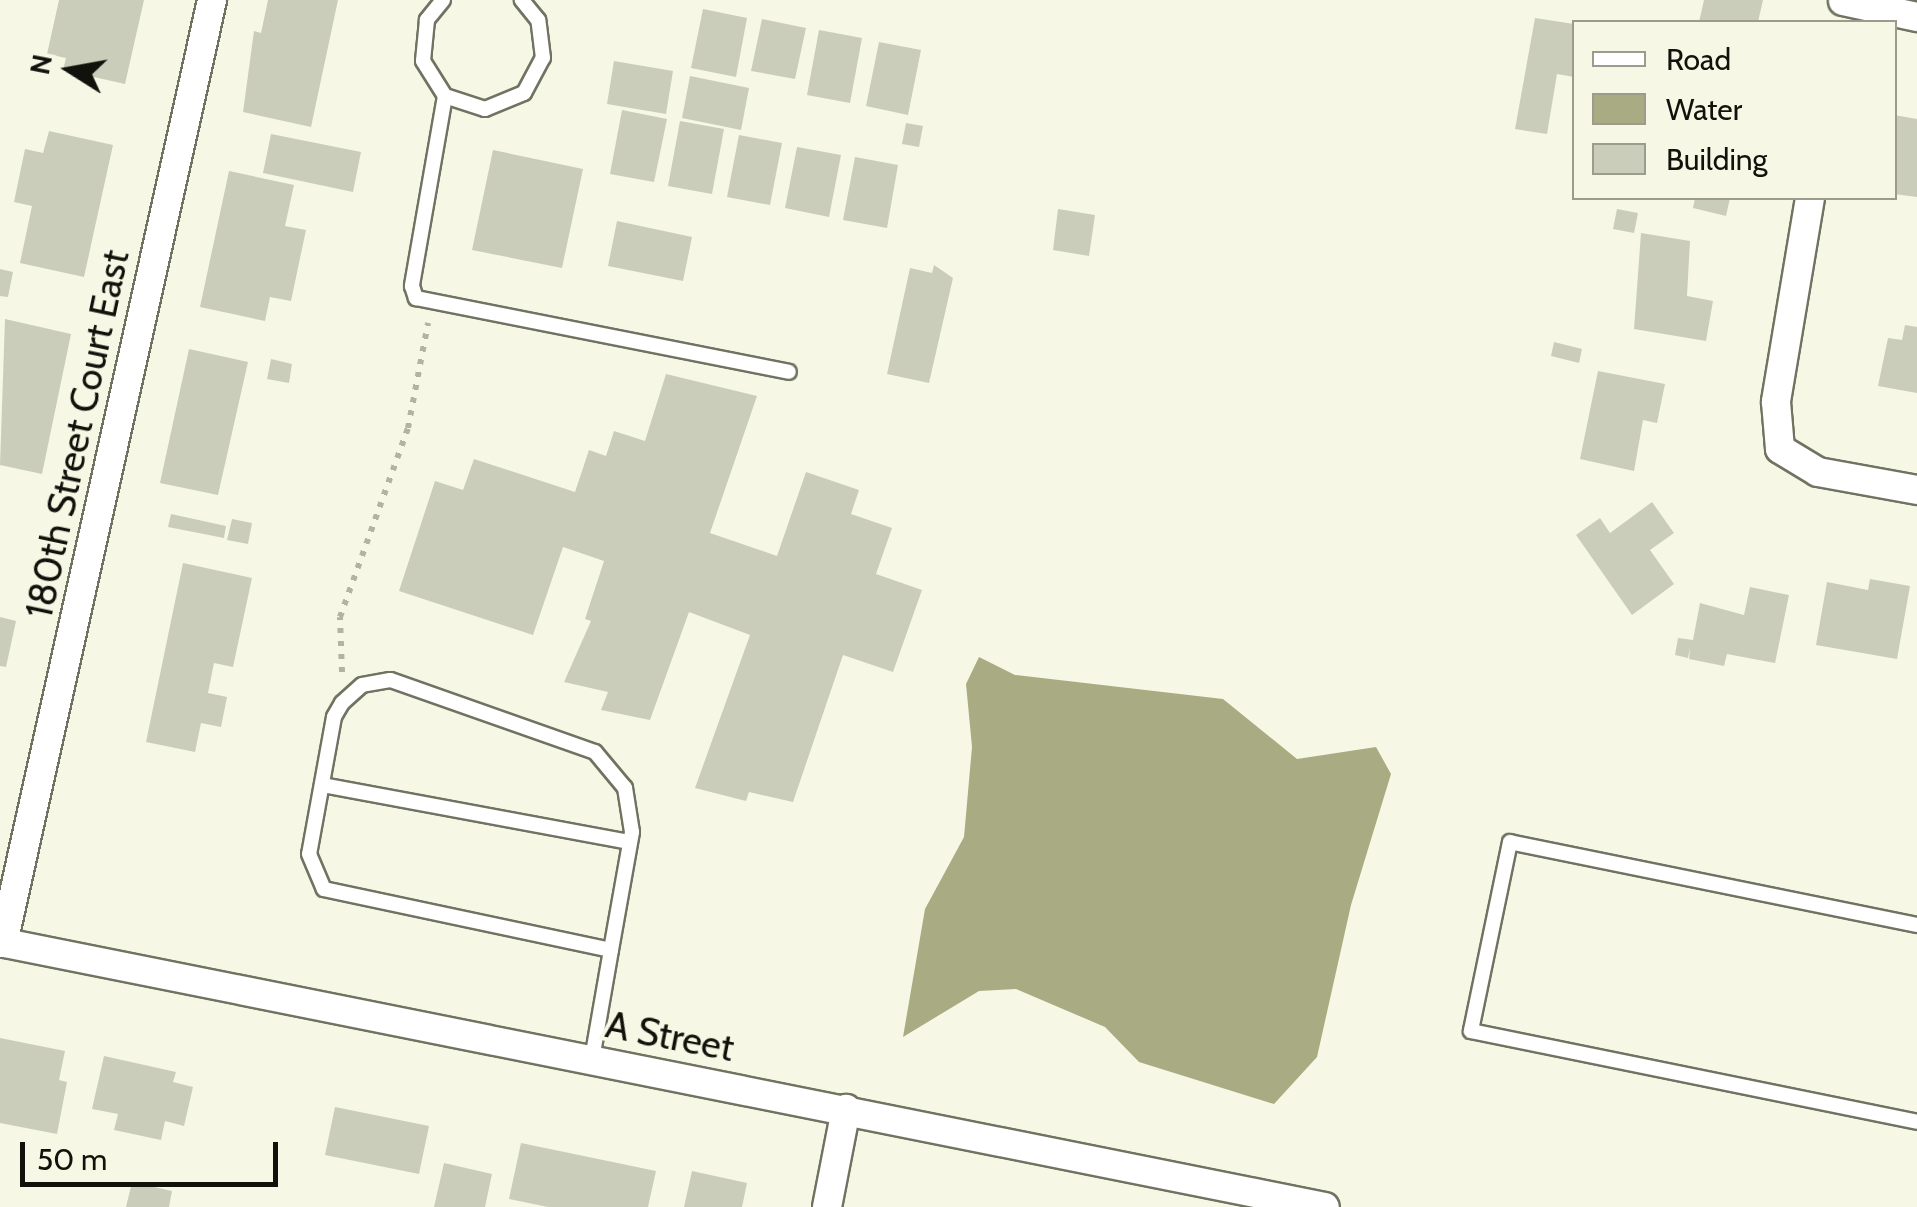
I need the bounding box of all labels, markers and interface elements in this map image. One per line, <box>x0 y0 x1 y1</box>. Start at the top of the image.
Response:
north arrow <box>20 20 120 120</box>
legend <box>1572 20 1897 200</box>
text: Road <box>1666 41 1731 78</box>
text: N <box>22 51 59 77</box>
text: Water <box>1666 91 1742 128</box>
text: Building <box>1666 141 1768 178</box>
street label: 180th Street Court East <box>16 246 138 622</box>
street label: A Street <box>602 1001 738 1071</box>
scale bar <box>25 1122 282 1184</box>
text: 50 m <box>37 1141 107 1178</box>

